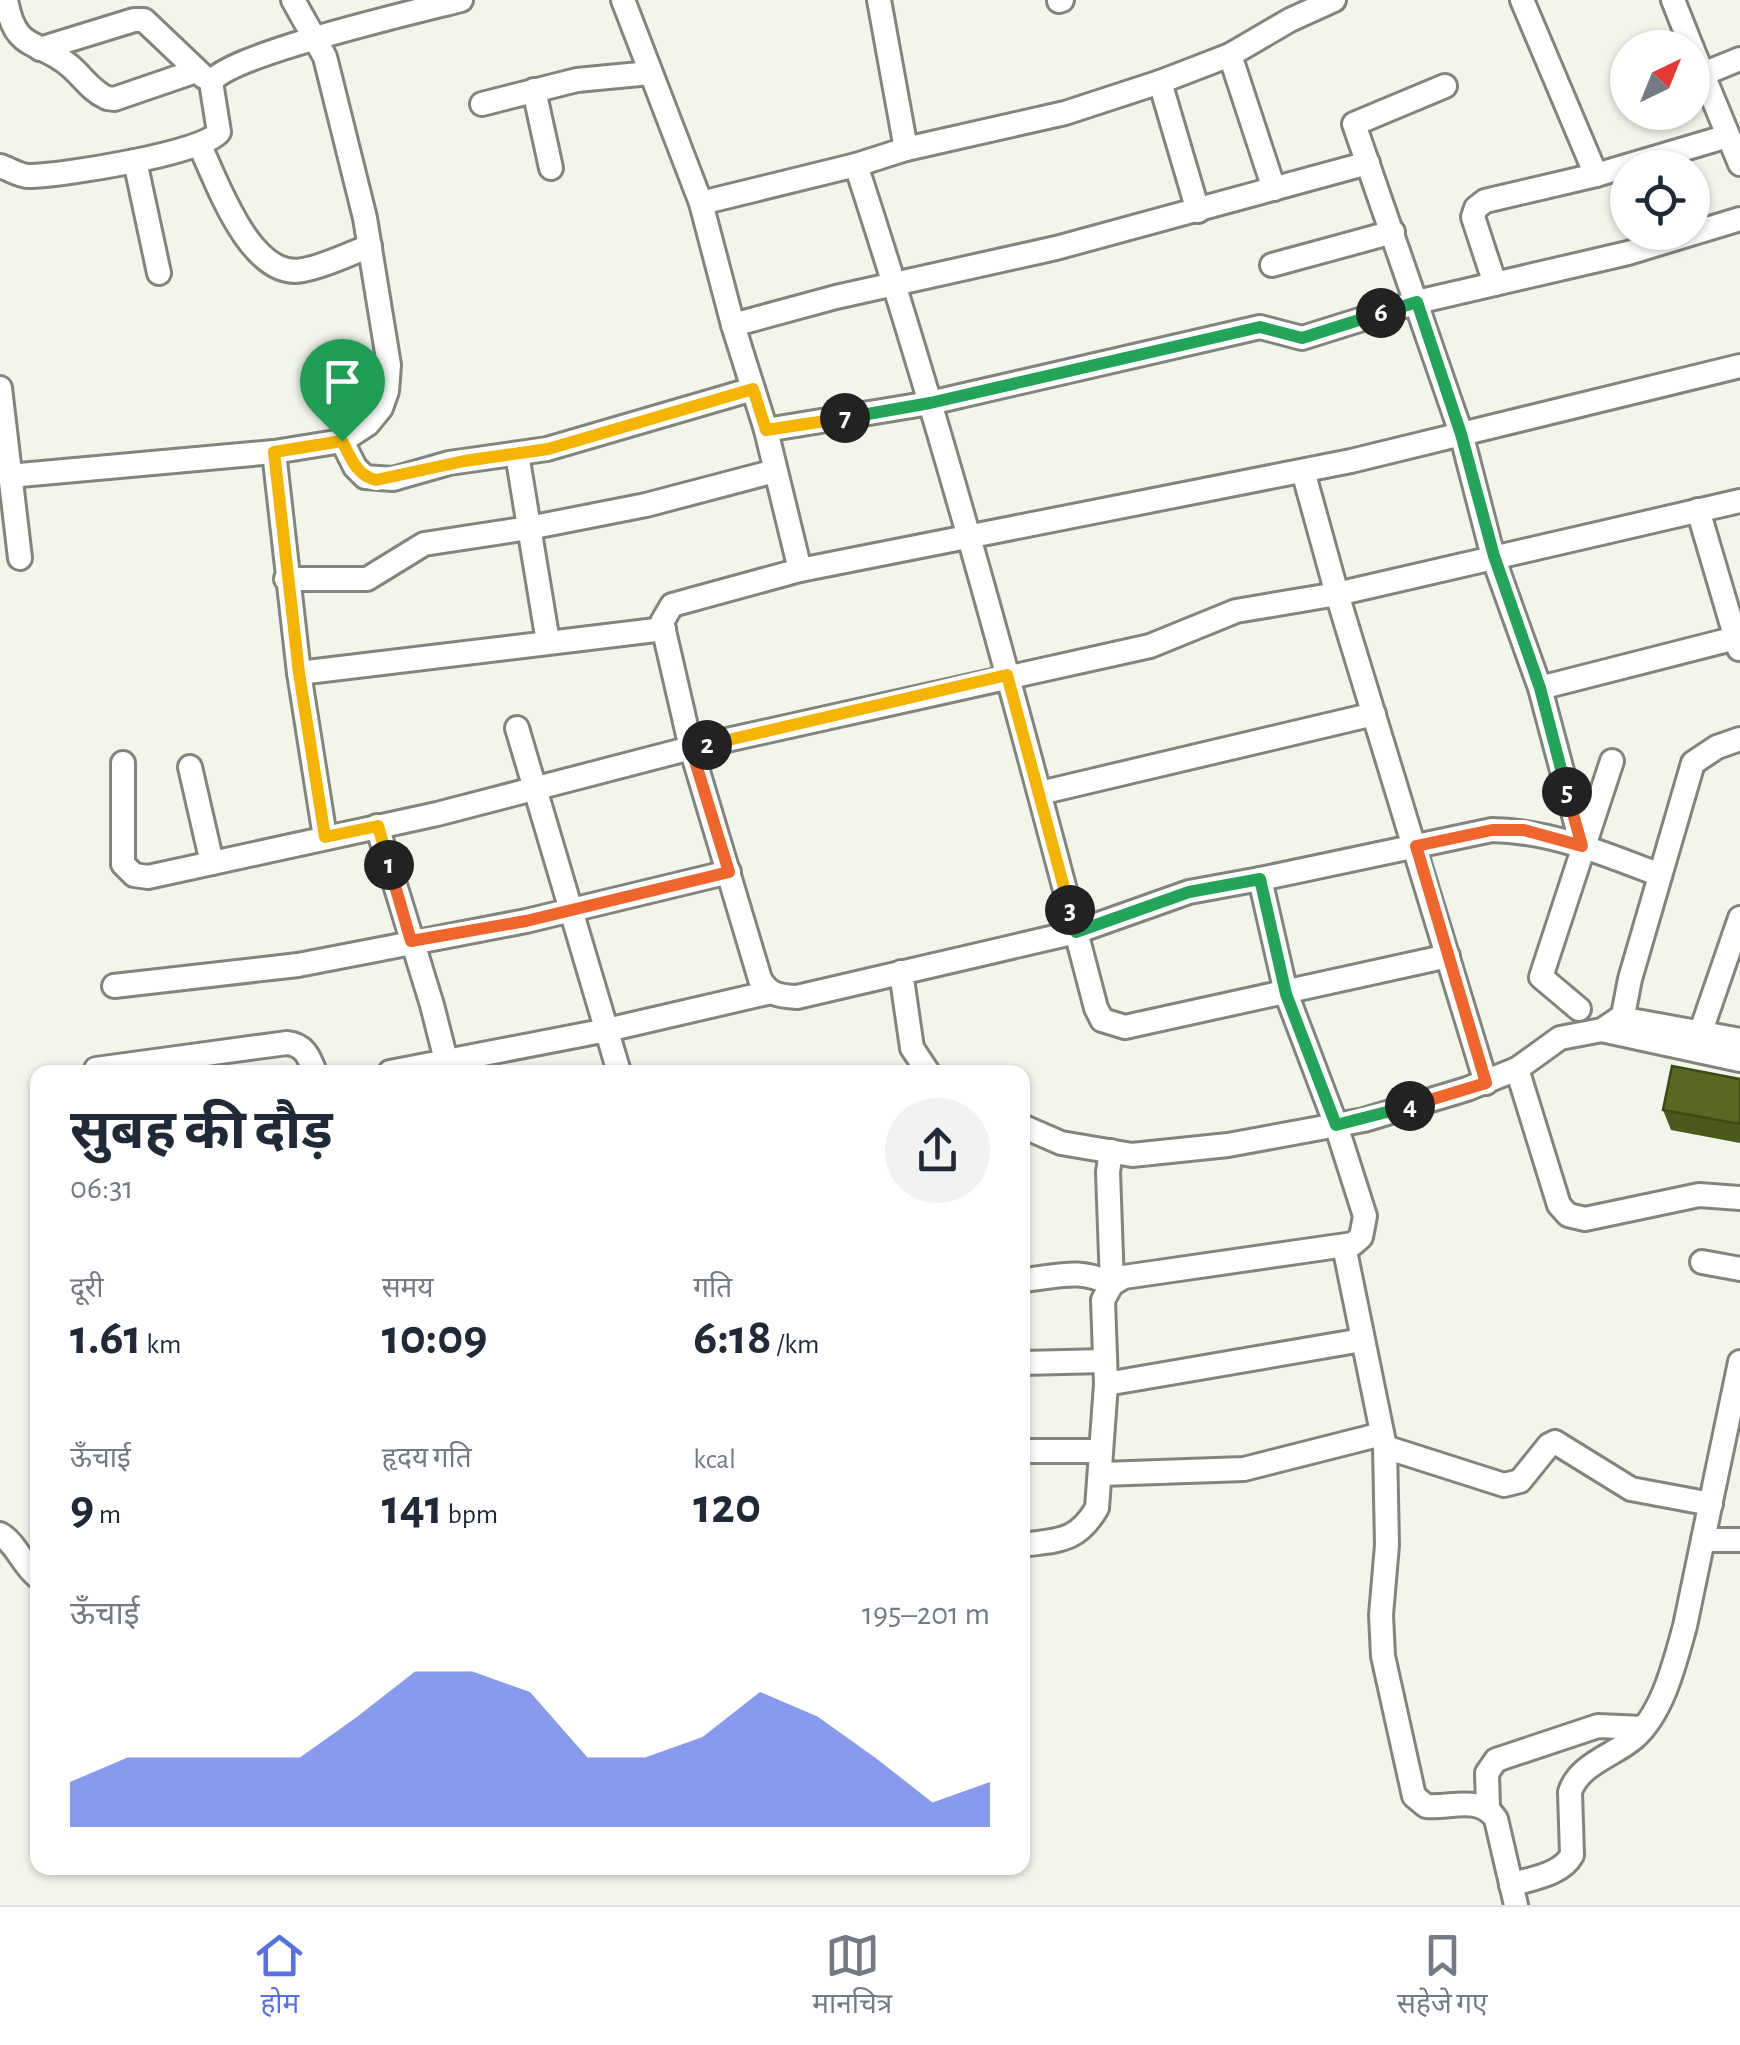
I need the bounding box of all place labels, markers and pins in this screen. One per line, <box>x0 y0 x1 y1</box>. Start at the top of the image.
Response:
pin: 6 <box>1356 288 1406 338</box>
pin <box>300 339 385 442</box>
pin: 7 <box>820 393 870 443</box>
pin: 2 <box>682 720 732 770</box>
pin: 5 <box>1542 767 1592 817</box>
pin: 1 <box>364 840 414 890</box>
pin: 3 <box>1045 885 1095 935</box>
pin: 4 <box>1385 1081 1435 1131</box>

